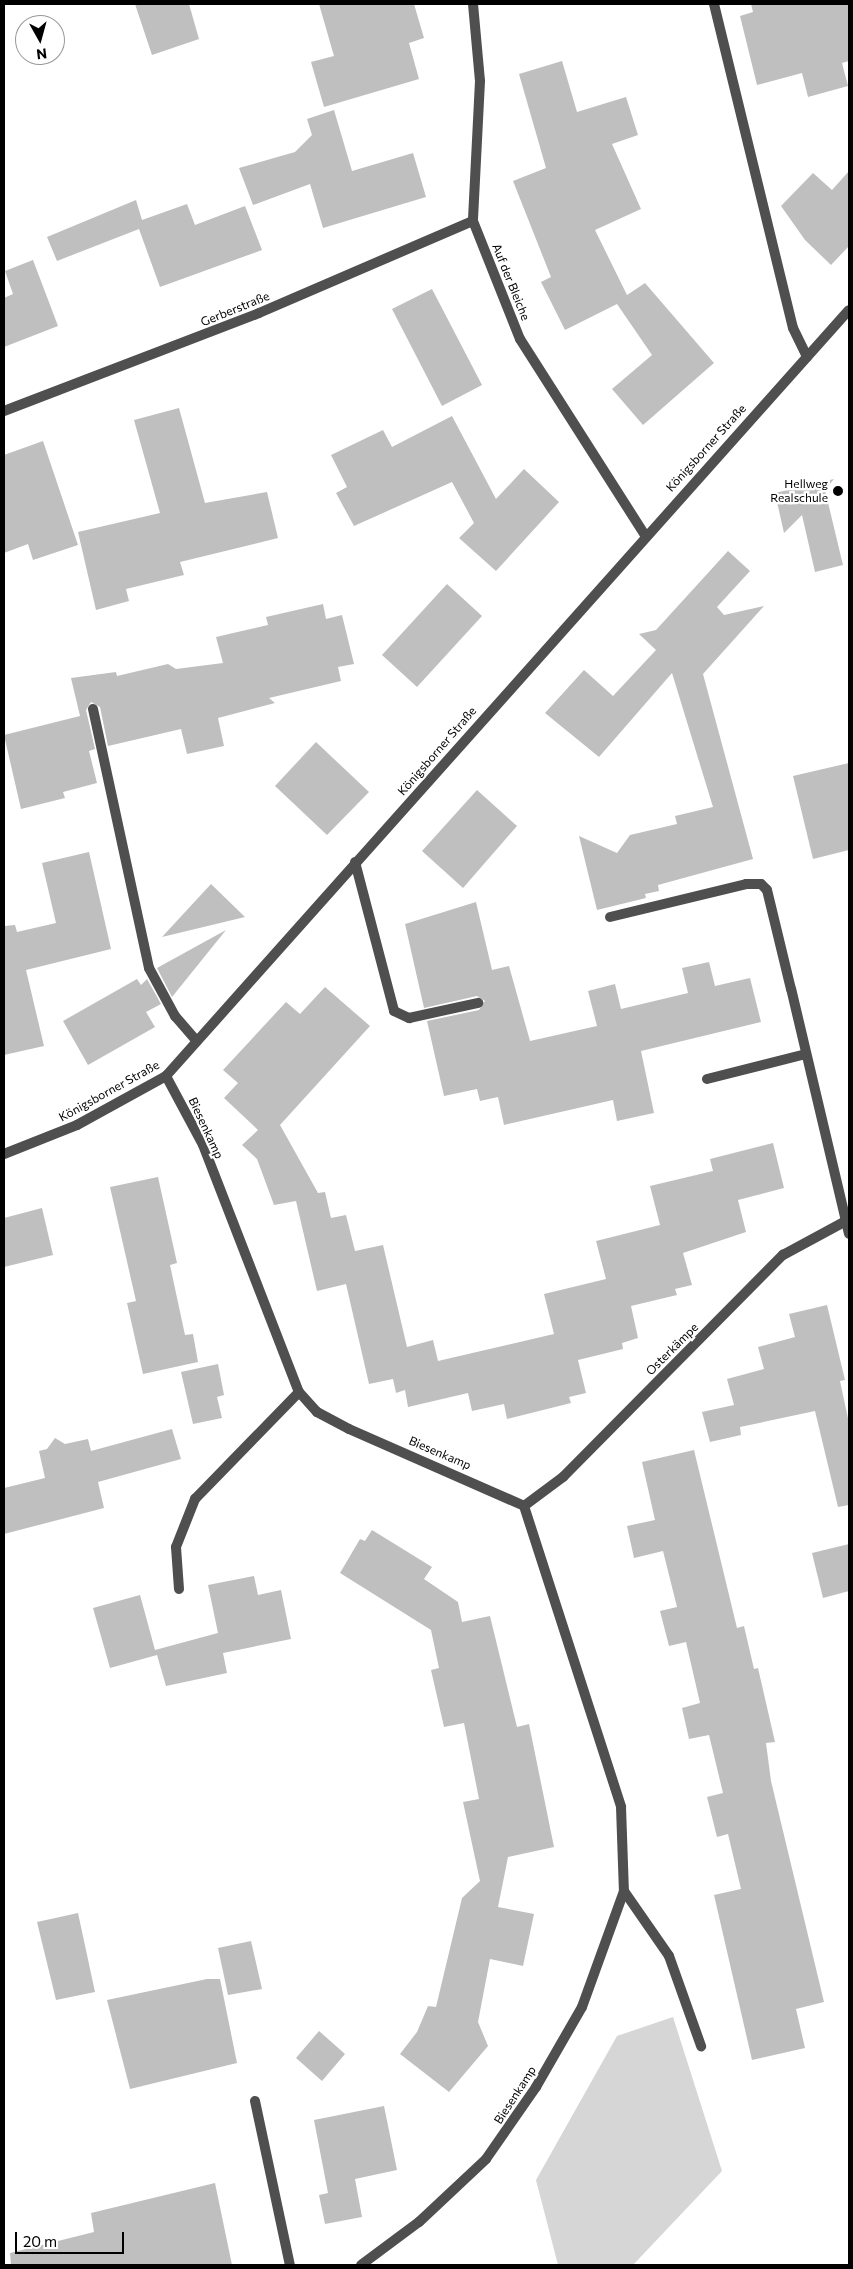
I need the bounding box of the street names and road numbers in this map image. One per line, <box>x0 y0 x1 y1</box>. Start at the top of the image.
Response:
street label: Auf der Bleiche <box>489 241 533 323</box>
street label: Gerberstraße <box>199 289 271 329</box>
street label: Königsborner Straße <box>663 401 749 495</box>
street label: Königsborner Straße <box>395 704 479 798</box>
street label: Königsborner Straße <box>56 1057 162 1125</box>
street label: Biesenkamp <box>185 1095 227 1161</box>
street label: Osterkämpe <box>643 1320 701 1378</box>
street label: Biesenkamp <box>407 1433 473 1473</box>
street label: Biesenkamp <box>491 2063 539 2127</box>

